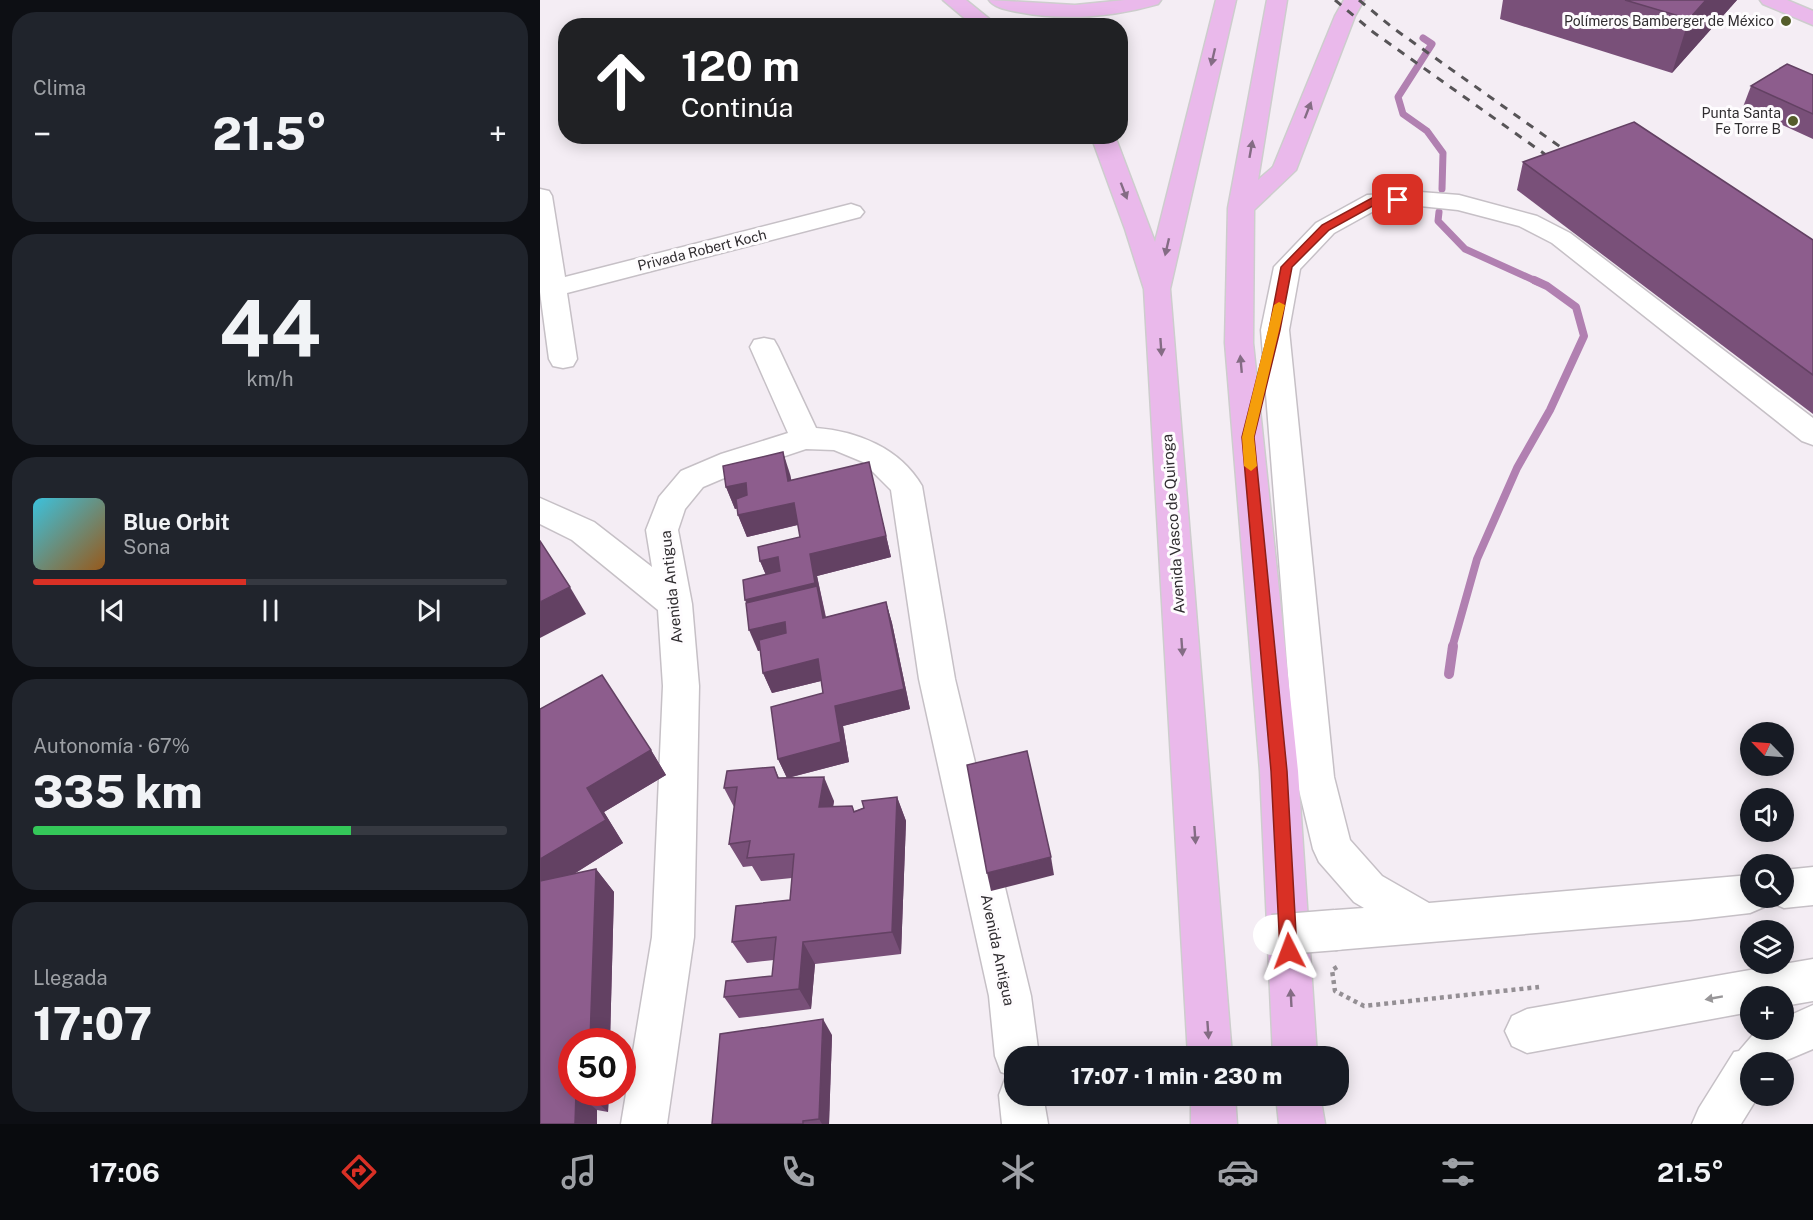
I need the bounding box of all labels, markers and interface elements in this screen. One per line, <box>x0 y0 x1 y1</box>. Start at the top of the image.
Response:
place label: Polímeros Bamberger de México <box>1564 13 1774 29</box>
marker: Polímeros Bamberger de México <box>1779 14 1793 28</box>
text: 120 m <box>681 41 800 90</box>
icon: ahead <box>582 42 660 120</box>
one-way arrow <box>1207 48 1217 66</box>
text: Clima <box>33 76 86 100</box>
text: Continúa <box>681 91 793 123</box>
one-way arrow <box>1303 101 1313 119</box>
place label: Punta Santa Fe Torre B <box>1702 105 1781 137</box>
text: 21.5° <box>213 107 327 160</box>
marker: Punta Santa Fe Torre B <box>1786 114 1800 128</box>
text: − <box>33 115 51 153</box>
text: + <box>489 115 507 153</box>
one-way arrow <box>1247 139 1256 158</box>
pin <box>1372 174 1423 225</box>
one-way arrow <box>1120 182 1129 200</box>
icon: arrive <box>1381 183 1414 216</box>
street label: Privada Robert Koch <box>636 226 768 274</box>
one-way arrow <box>1162 237 1172 256</box>
text: 44 <box>219 282 321 374</box>
one-way arrow <box>1157 338 1166 357</box>
one-way arrow <box>1236 354 1246 373</box>
text: km/h <box>246 367 294 391</box>
street label: Avenida Vasco de Quiroga <box>1158 434 1188 614</box>
text: Blue Orbit <box>123 509 230 535</box>
street label: Avenida Antigua <box>657 530 685 644</box>
text: Sona <box>123 535 170 559</box>
icon: previous <box>96 594 129 627</box>
icon: pause <box>254 594 287 627</box>
icon: next <box>412 594 445 627</box>
one-way arrow <box>1177 637 1187 656</box>
north arrow <box>1740 722 1794 776</box>
map controls <box>1740 722 1794 1106</box>
text: Autonomía · 67% <box>33 734 190 758</box>
text: 335 km <box>33 765 202 818</box>
button: sound <box>1740 788 1794 842</box>
one-way arrow <box>1190 826 1200 845</box>
button: search <box>1740 854 1794 908</box>
street label: Avenida Antigua <box>978 893 1018 1007</box>
position arrow <box>1257 919 1321 983</box>
button: layers <box>1740 920 1794 974</box>
text: Llegada <box>33 966 108 990</box>
button: + <box>1740 986 1794 1040</box>
one-way arrow <box>1287 988 1296 1007</box>
one-way arrow <box>1704 994 1723 1003</box>
text: 17:07 <box>33 997 152 1050</box>
one-way arrow <box>1204 1020 1213 1039</box>
speed limit sign: 50 <box>558 1028 636 1106</box>
button: − <box>1740 1052 1794 1106</box>
text: 17:07 · 1 min · 230 m <box>1071 1063 1282 1089</box>
icon: directions <box>338 1151 380 1193</box>
icon: music <box>558 1151 600 1193</box>
icon: phone <box>777 1151 819 1193</box>
icon: climate <box>997 1151 1039 1193</box>
icon: car <box>1217 1151 1259 1193</box>
icon: filters <box>1437 1151 1479 1193</box>
text: 17:06 <box>89 1156 160 1188</box>
text: 21.5° <box>1657 1156 1724 1188</box>

